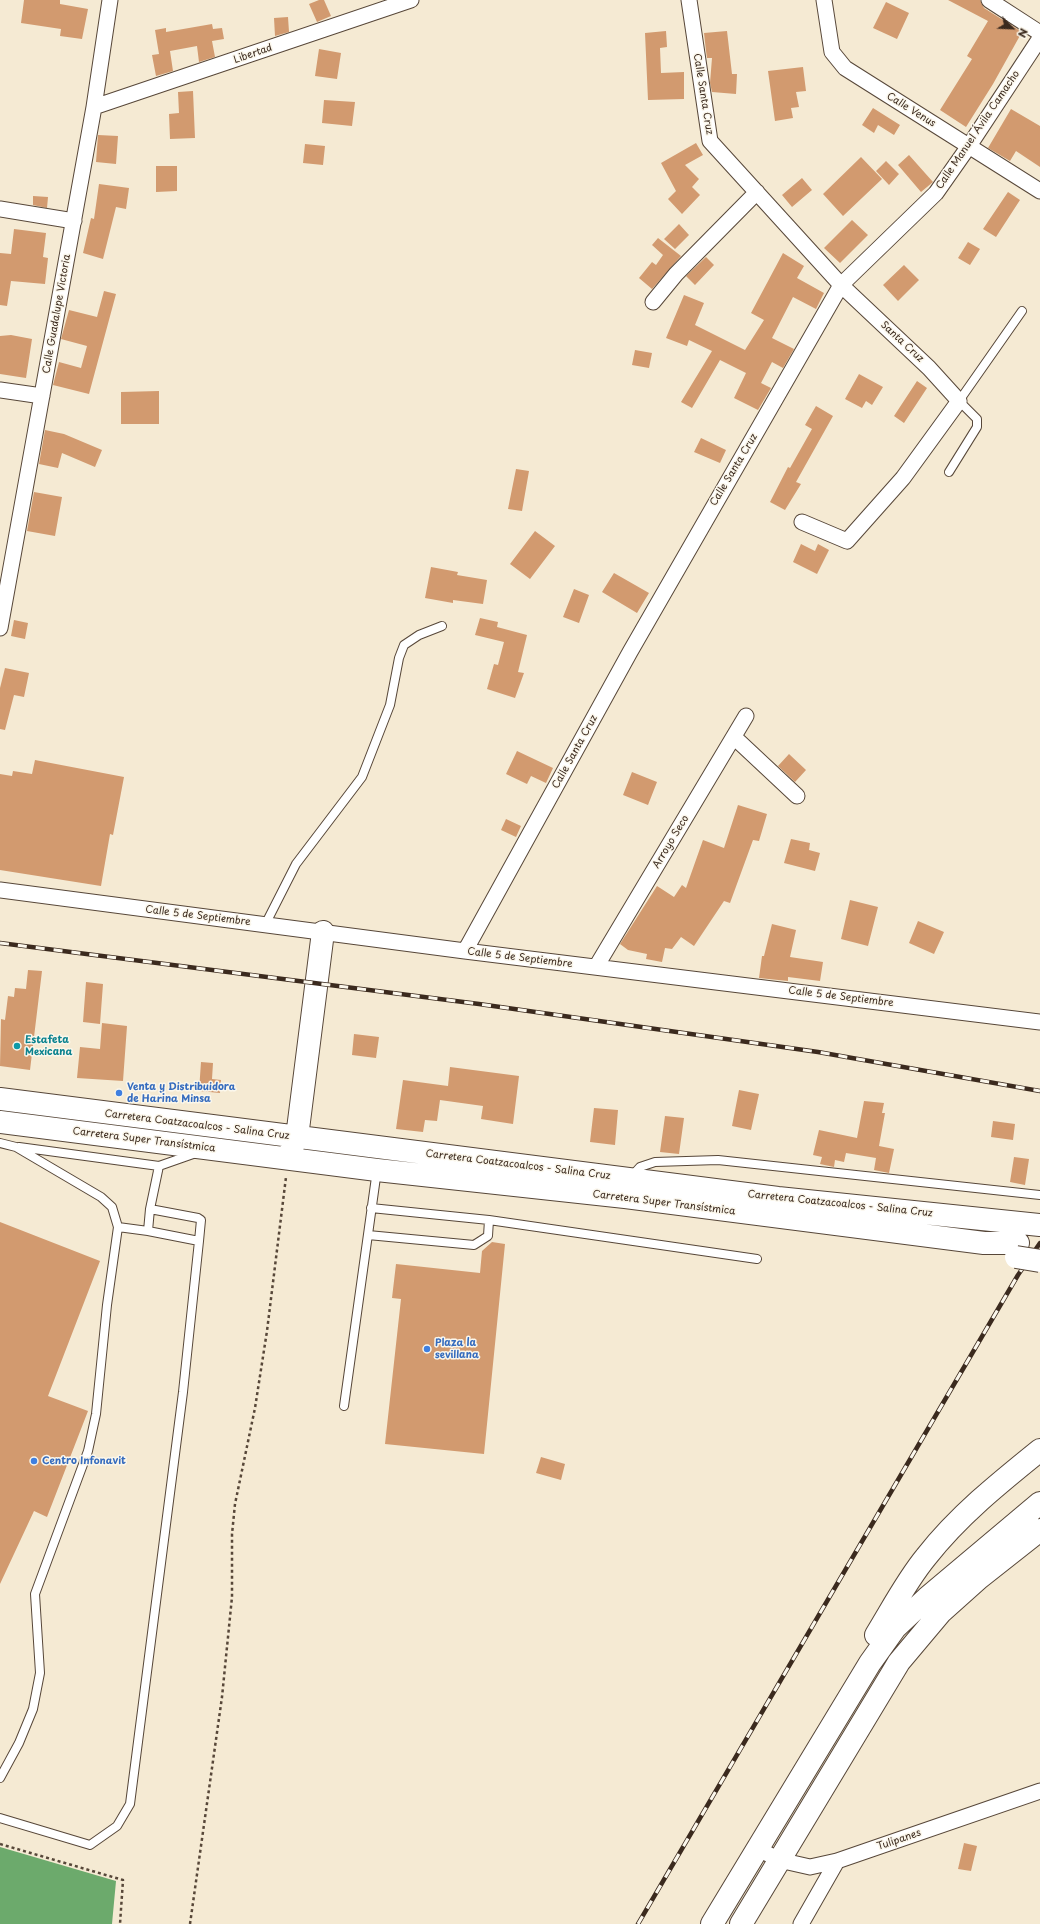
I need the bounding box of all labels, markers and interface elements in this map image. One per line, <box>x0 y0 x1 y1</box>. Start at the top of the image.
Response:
north arrow <box>992 8 1032 48</box>
text: N <box>1014 26 1033 41</box>
street label: Libertad <box>232 42 274 66</box>
street label: Calle Santa Cruz <box>691 53 715 135</box>
street label: Calle Manuel Ávila Camacho <box>934 68 1022 192</box>
street label: Calle Venus <box>884 90 938 130</box>
street label: Calle Guadalupe Victoria <box>41 253 73 375</box>
street label: Santa Cruz <box>878 319 926 365</box>
street label: Calle Santa Cruz <box>708 432 760 508</box>
street label: Calle Santa Cruz <box>550 713 600 791</box>
street label: Arroyo Seco <box>650 813 692 871</box>
street label: Calle 5 de Septiembre <box>145 904 251 928</box>
street label: Calle 5 de Septiembre <box>467 946 573 970</box>
street label: Calle 5 de Septiembre <box>788 985 894 1009</box>
place label: Estafeta Mexicana <box>25 1034 72 1058</box>
marker: Estafeta Mexicana <box>12 1041 22 1051</box>
place label: Venta y Distribuidora de Harina Minsa <box>127 1081 236 1104</box>
marker: Venta y Distribuidora de Harina Minsa <box>114 1088 124 1098</box>
street label: Carretera Coatzacoalcos - Salina Cruz <box>104 1108 290 1142</box>
street label: Carretera Super Transístmica <box>72 1125 216 1155</box>
street label: Carretera Coatzacoalcos - Salina Cruz <box>425 1148 611 1182</box>
street label: Carretera Super Transístmica <box>592 1188 736 1218</box>
street label: Carretera Coatzacoalcos - Salina Cruz <box>747 1188 933 1220</box>
place label: Plaza la sevillana <box>435 1337 479 1360</box>
marker: Plaza la sevillana <box>422 1344 432 1354</box>
place label: Centro Infonavit <box>42 1455 126 1467</box>
marker: Centro Infonavit <box>29 1456 39 1466</box>
street label: Tulipanes <box>875 1827 923 1853</box>

